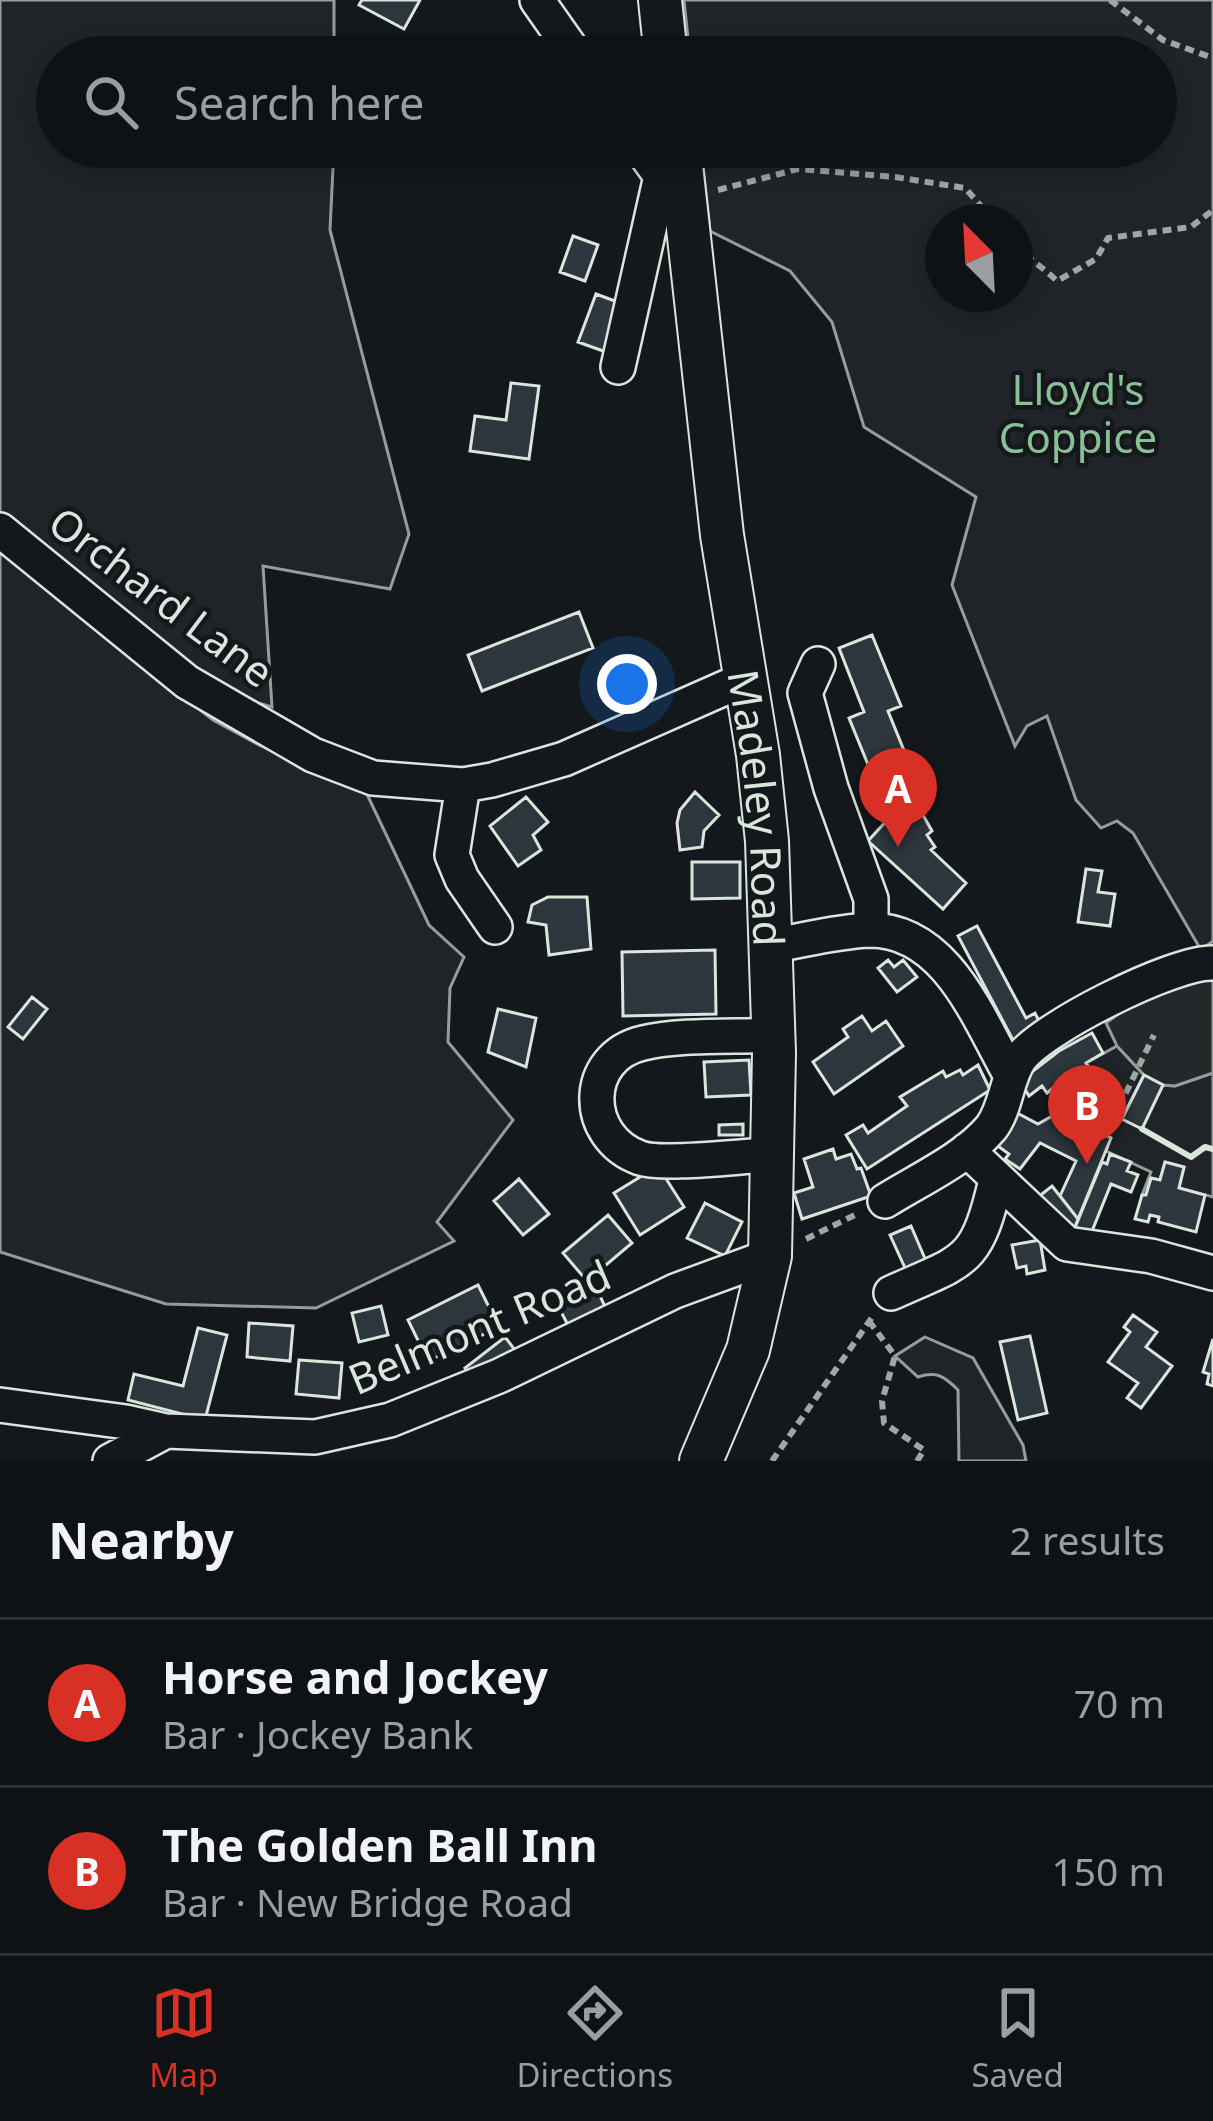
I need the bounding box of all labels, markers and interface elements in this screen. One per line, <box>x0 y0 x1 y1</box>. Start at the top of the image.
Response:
search box <box>36 36 1177 168</box>
icon: search <box>78 69 144 135</box>
text: Search here <box>174 72 424 133</box>
north arrow <box>925 204 1033 312</box>
park label: Lloyd's Coppice <box>999 360 1157 465</box>
street label: Orchard Lane <box>38 493 286 699</box>
your location <box>597 654 657 714</box>
street label: Madeley Road <box>716 665 799 947</box>
pin: A <box>859 748 937 847</box>
pin: B <box>1048 1065 1126 1164</box>
street label: Belmont Road <box>339 1245 619 1407</box>
text: Nearby <box>48 1504 234 1574</box>
text: 2 results <box>1010 1513 1165 1566</box>
text: Horse and Jockey <box>162 1646 548 1707</box>
text: A <box>74 1676 101 1729</box>
text: 70 m <box>1074 1676 1165 1729</box>
text: Bar · Jockey Bank <box>162 1707 473 1760</box>
text: The Golden Ball Inn <box>162 1814 598 1875</box>
text: B <box>74 1844 100 1897</box>
text: 150 m <box>1051 1844 1165 1897</box>
text: Bar · New Bridge Road <box>162 1875 573 1928</box>
tab: Map <box>149 1980 218 2097</box>
tab: Directions <box>516 1980 673 2097</box>
tab: Saved <box>971 1980 1064 2097</box>

